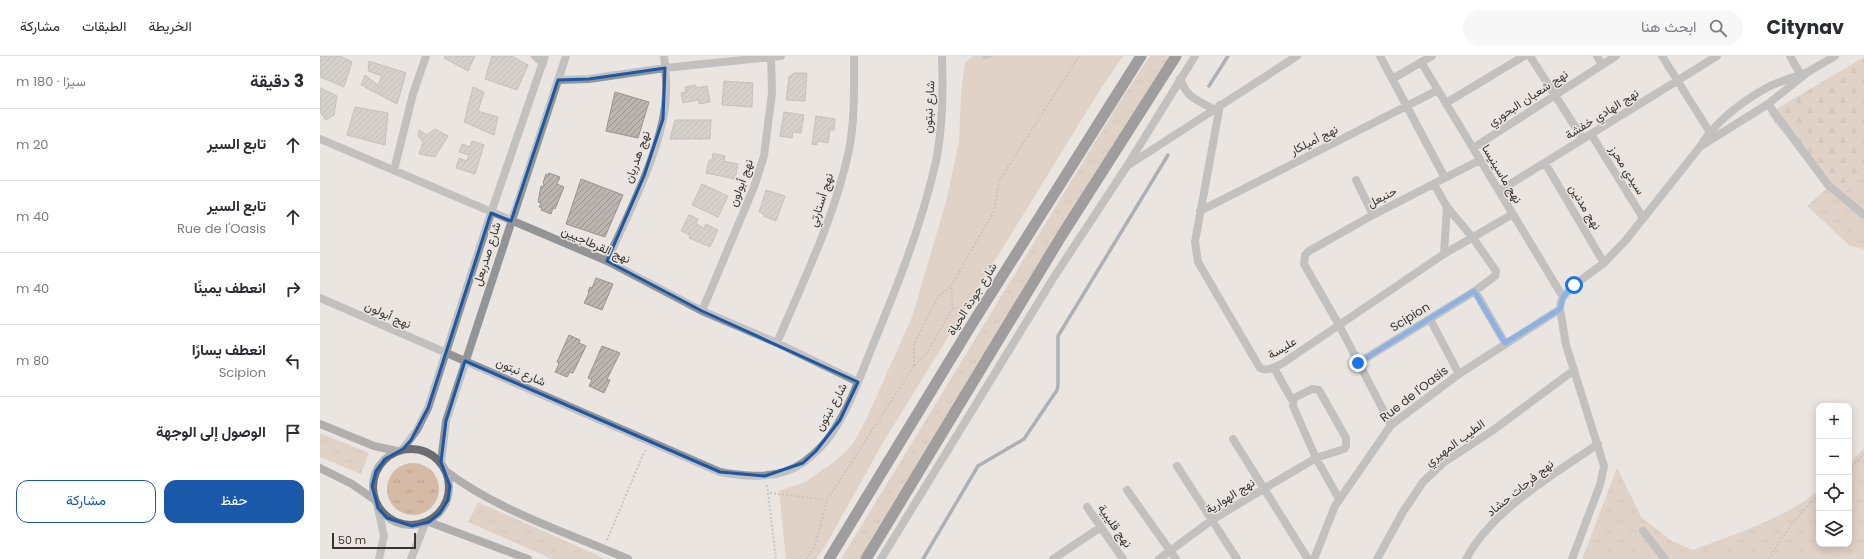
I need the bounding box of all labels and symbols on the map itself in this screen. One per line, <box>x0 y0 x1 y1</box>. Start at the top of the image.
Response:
street label: نهج شعبان البحوري <box>1484 65 1572 132</box>
street label: شارع نبتون <box>919 80 939 134</box>
street label: نهج الهادي خفشة <box>1562 84 1643 145</box>
street label: نهج أميلكار <box>1286 120 1341 160</box>
street label: نهج هدريان <box>619 128 655 186</box>
street label: نهج ماسينيسا <box>1477 141 1527 207</box>
street label: سيدي محرز <box>1603 141 1649 199</box>
street label: نهج أبولون <box>724 157 758 209</box>
street label: نهج أستارتي <box>804 171 839 230</box>
street label: نهج مدنين <box>1564 181 1606 233</box>
street label: حنبعل <box>1364 182 1400 211</box>
street label: شارع صدربعل <box>468 220 506 288</box>
street label: نهج القرطاجيين <box>559 222 633 268</box>
street label: شارع جودة الحياة <box>942 259 1002 339</box>
route start <box>1565 276 1583 294</box>
street label: نهج أبولون <box>362 297 414 333</box>
street label: Scipion <box>1387 298 1433 335</box>
street label: عليسة <box>1264 332 1299 363</box>
street label: شارع نبتون <box>493 353 549 391</box>
route end <box>1349 354 1367 372</box>
street label: Rue de l'Oasis <box>1376 362 1451 426</box>
street label: شارع نبتون <box>810 380 852 434</box>
street label: الطيب المهيري <box>1421 415 1489 472</box>
street label: نهج فرحات حشاد <box>1482 455 1558 521</box>
street label: نهج الهوارية <box>1202 474 1258 518</box>
street label: نهج قليبية <box>1094 501 1136 551</box>
scale bar <box>332 531 416 550</box>

